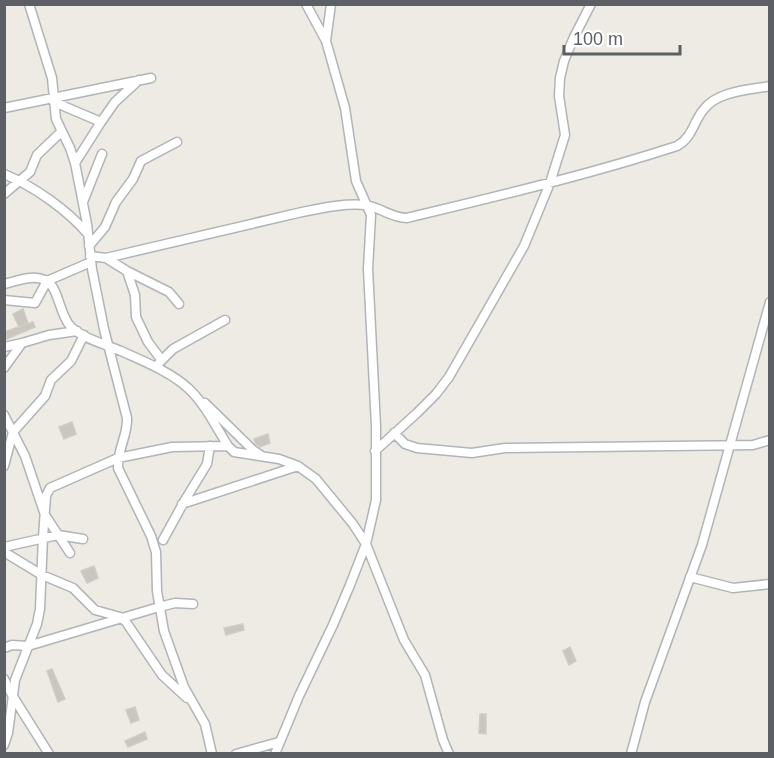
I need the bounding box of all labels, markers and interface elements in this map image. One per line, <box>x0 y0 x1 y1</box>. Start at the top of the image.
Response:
scale bar <box>564 18 680 56</box>
text: 100 m <box>573 29 623 49</box>

